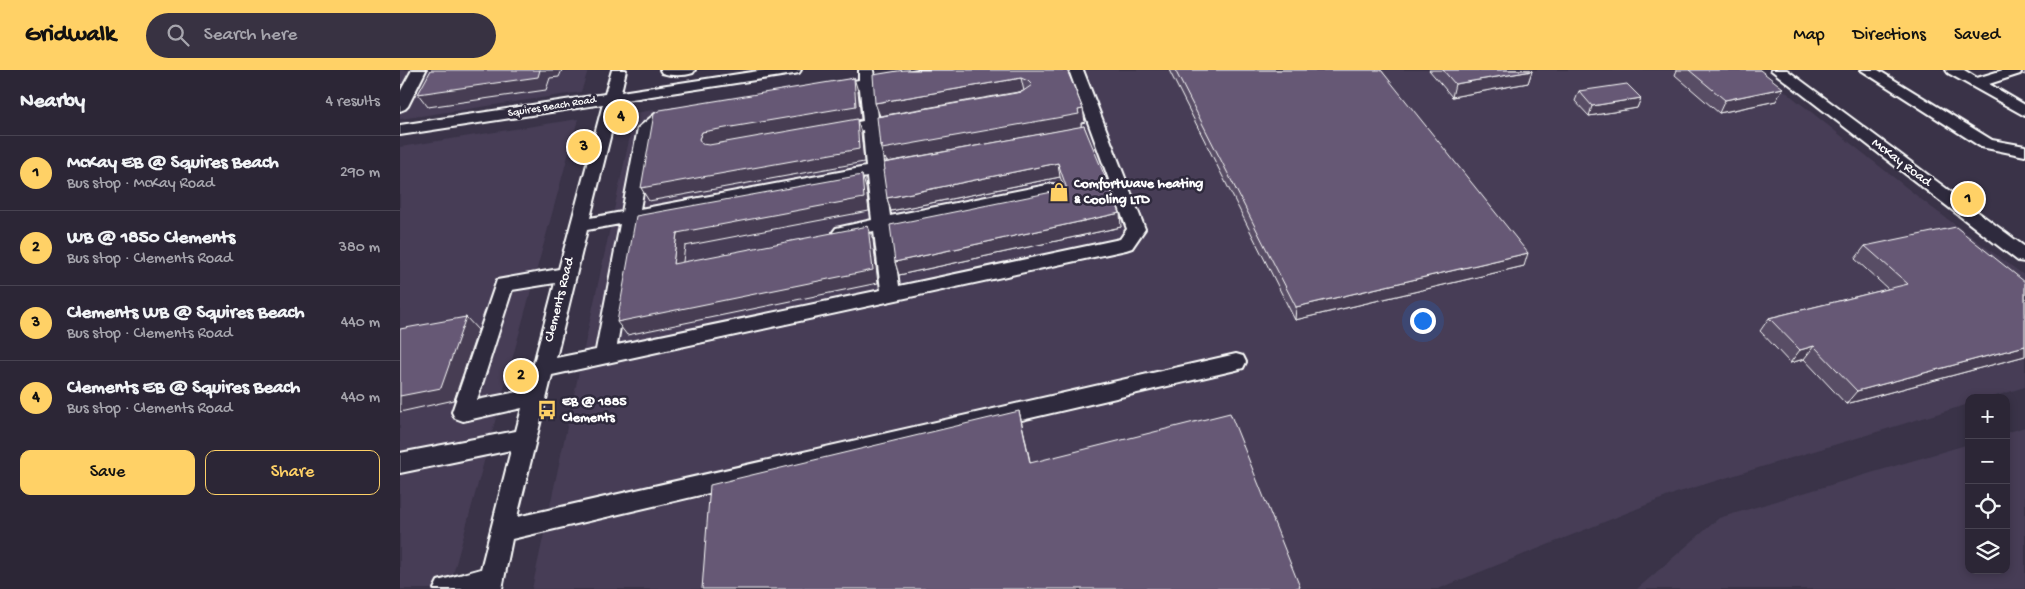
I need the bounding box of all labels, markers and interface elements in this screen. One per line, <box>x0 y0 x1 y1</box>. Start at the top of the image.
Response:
search box <box>146 13 496 58</box>
text: Gridwalk <box>25 21 116 50</box>
icon: search <box>164 21 192 49</box>
text: Search here <box>204 24 297 47</box>
text: Map <box>1793 25 1825 46</box>
text: Directions <box>1853 25 1926 46</box>
text: Saved <box>1954 25 2000 46</box>
text: Nearby <box>20 90 85 115</box>
text: 4 results <box>325 93 380 112</box>
street label: Squires Beach Road <box>507 94 598 120</box>
pin: 4 <box>605 98 637 136</box>
pin: 3 <box>568 128 600 166</box>
street label: McKay Road <box>1868 135 1936 192</box>
text: McKay EB @ Squires Beach <box>67 152 279 175</box>
text: 1 <box>33 164 39 183</box>
text: 290 m <box>340 164 380 183</box>
text: Bus stop · McKay Road <box>67 175 214 194</box>
place label: ComfortWave heating & Cooling LTD <box>1073 176 1203 209</box>
pin: 1 <box>1952 180 1984 218</box>
shop icon: ComfortWave heating & Cooling LTD <box>1048 181 1070 203</box>
text: WB @ 1850 Clements <box>67 227 235 250</box>
text: 2 <box>32 239 40 258</box>
text: 380 m <box>339 239 380 258</box>
text: Bus stop · Clements Road <box>67 250 232 269</box>
street label: Clements Road <box>541 254 579 344</box>
text: Clements WB @ Squires Beach <box>67 302 304 325</box>
your location <box>1410 308 1436 334</box>
text: 3 <box>32 314 40 333</box>
text: 440 m <box>341 314 380 333</box>
text: Bus stop · Clements Road <box>67 325 232 344</box>
pin: 2 <box>505 357 537 395</box>
text: Clements EB @ Squires Beach <box>67 377 300 400</box>
text: 4 <box>32 389 40 408</box>
text: 440 m <box>341 389 380 408</box>
place label: EB @ 1885 Clements <box>561 394 627 427</box>
map controls <box>1965 394 2010 574</box>
button: + <box>1965 394 2010 439</box>
bus stop icon: EB @ 1885 Clements <box>536 399 558 421</box>
text: Bus stop · Clements Road <box>67 400 232 419</box>
button: − <box>1965 439 2010 484</box>
button: Save <box>20 450 195 495</box>
button: Share <box>205 450 380 495</box>
button: locate <box>1965 484 2010 529</box>
button: layers <box>1965 529 2010 574</box>

